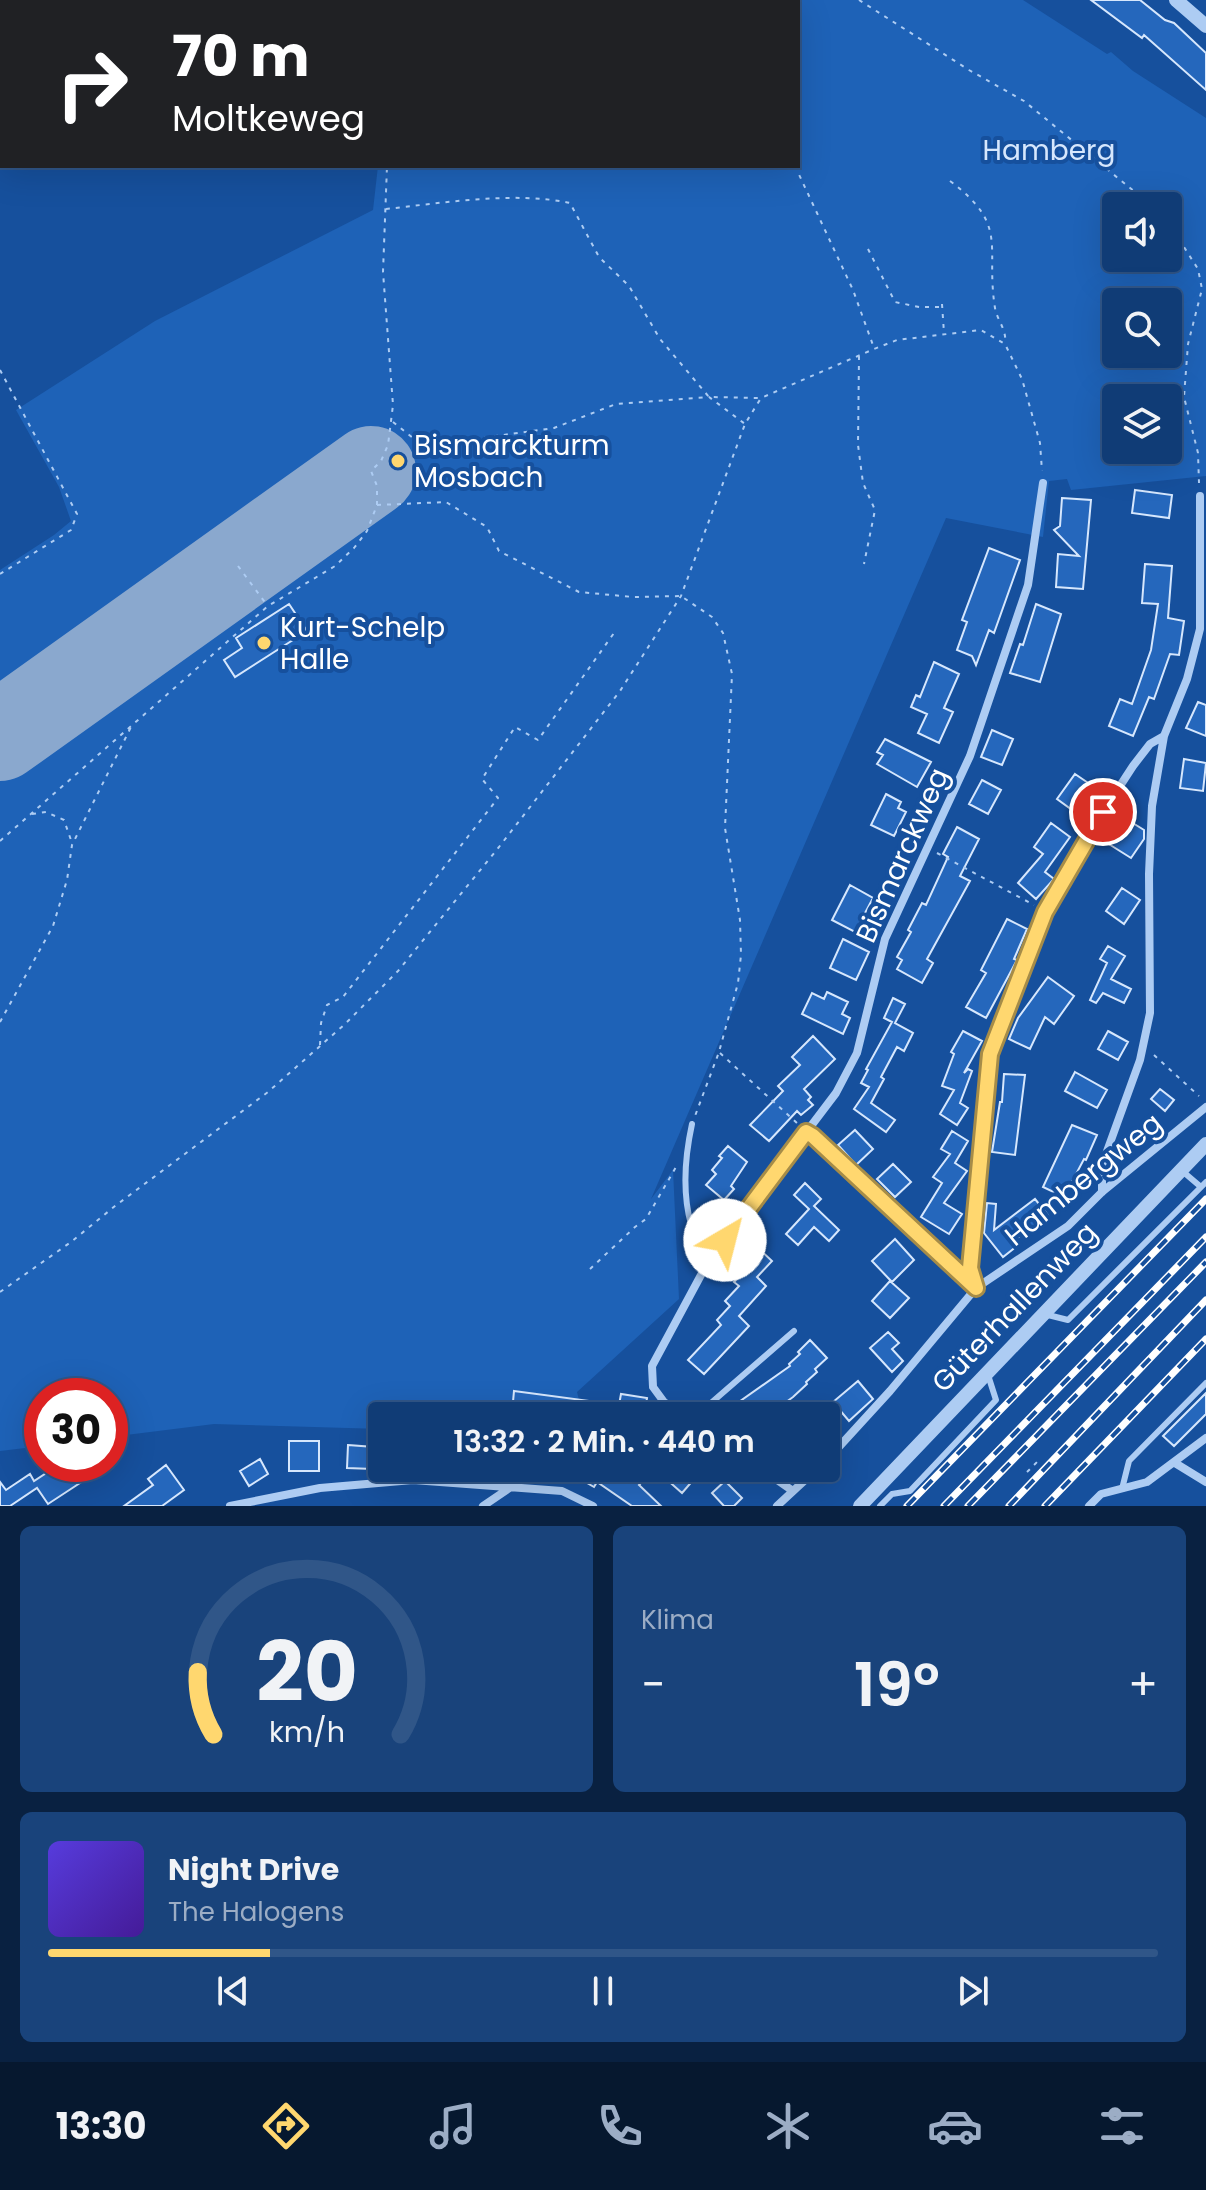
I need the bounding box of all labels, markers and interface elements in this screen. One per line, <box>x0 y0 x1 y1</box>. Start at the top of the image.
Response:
text: 70 m <box>172 17 310 96</box>
icon: right <box>40 32 144 136</box>
text: Moltkeweg <box>172 93 365 144</box>
park label: Hamberg <box>983 131 1115 170</box>
map controls <box>1102 192 1182 464</box>
button: sound <box>1102 192 1182 272</box>
button: search <box>1102 288 1182 368</box>
button: layers <box>1102 384 1182 464</box>
place label: Bismarckturm Mosbach <box>414 426 610 497</box>
marker: Bismarckturm Mosbach <box>389 452 407 470</box>
place label: Kurt-Schelp Halle <box>280 608 445 679</box>
marker: Kurt-Schelp Halle <box>255 634 273 652</box>
street label: Bismarckweg <box>847 762 958 949</box>
pin <box>1069 778 1137 846</box>
icon: arrive <box>1081 790 1125 834</box>
street label: Hambergweg <box>996 1104 1170 1255</box>
position arrow <box>683 1198 767 1282</box>
street label: Güterhallenweg <box>923 1214 1106 1401</box>
speed limit sign: 30 <box>24 1378 128 1482</box>
text: 13:32 · 2 Min. · 440 m <box>453 1420 755 1463</box>
text: Klima <box>641 1602 714 1638</box>
text: 20 <box>256 1614 357 1730</box>
text: 19° <box>854 1643 940 1727</box>
text: − <box>641 1654 665 1715</box>
text: + <box>1128 1654 1158 1715</box>
text: km/h <box>268 1712 345 1752</box>
text: Night Drive <box>168 1848 339 1891</box>
text: The Halogens <box>168 1894 344 1930</box>
icon: previous <box>211 1969 255 2013</box>
icon: pause <box>581 1969 625 2013</box>
icon: next <box>951 1969 995 2013</box>
icon: directions <box>258 2098 314 2154</box>
icon: music <box>425 2098 481 2154</box>
icon: phone <box>592 2098 648 2154</box>
icon: climate <box>760 2098 816 2154</box>
icon: car <box>927 2098 983 2154</box>
icon: filters <box>1094 2098 1150 2154</box>
text: 13:30 <box>56 2101 146 2152</box>

